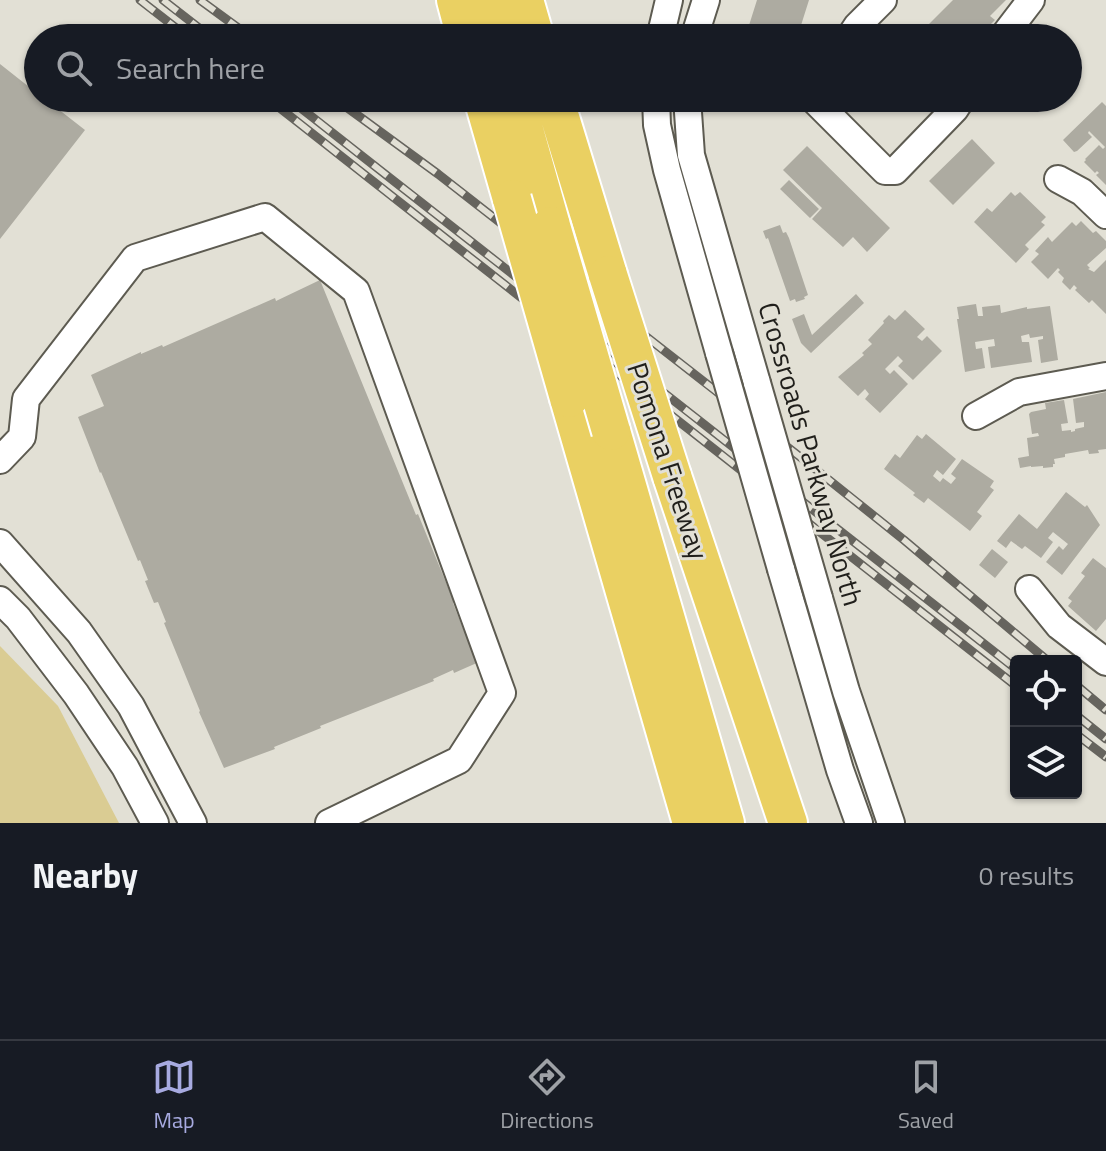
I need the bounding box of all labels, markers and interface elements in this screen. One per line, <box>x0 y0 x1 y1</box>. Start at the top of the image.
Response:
search box <box>24 24 1082 112</box>
text: Search here <box>116 45 265 91</box>
icon: search <box>52 46 96 90</box>
street label: Crossroads Parkway North <box>748 297 875 611</box>
street label: Pomona Freeway <box>616 357 721 565</box>
map controls <box>1010 655 1082 799</box>
button: locate <box>1010 655 1082 727</box>
button: layers <box>1010 727 1082 799</box>
text: Nearby <box>32 849 138 901</box>
text: 0 results <box>979 856 1074 895</box>
tab: Map <box>152 1055 196 1137</box>
tab: Directions <box>500 1055 594 1137</box>
tab: Saved <box>898 1055 954 1137</box>

